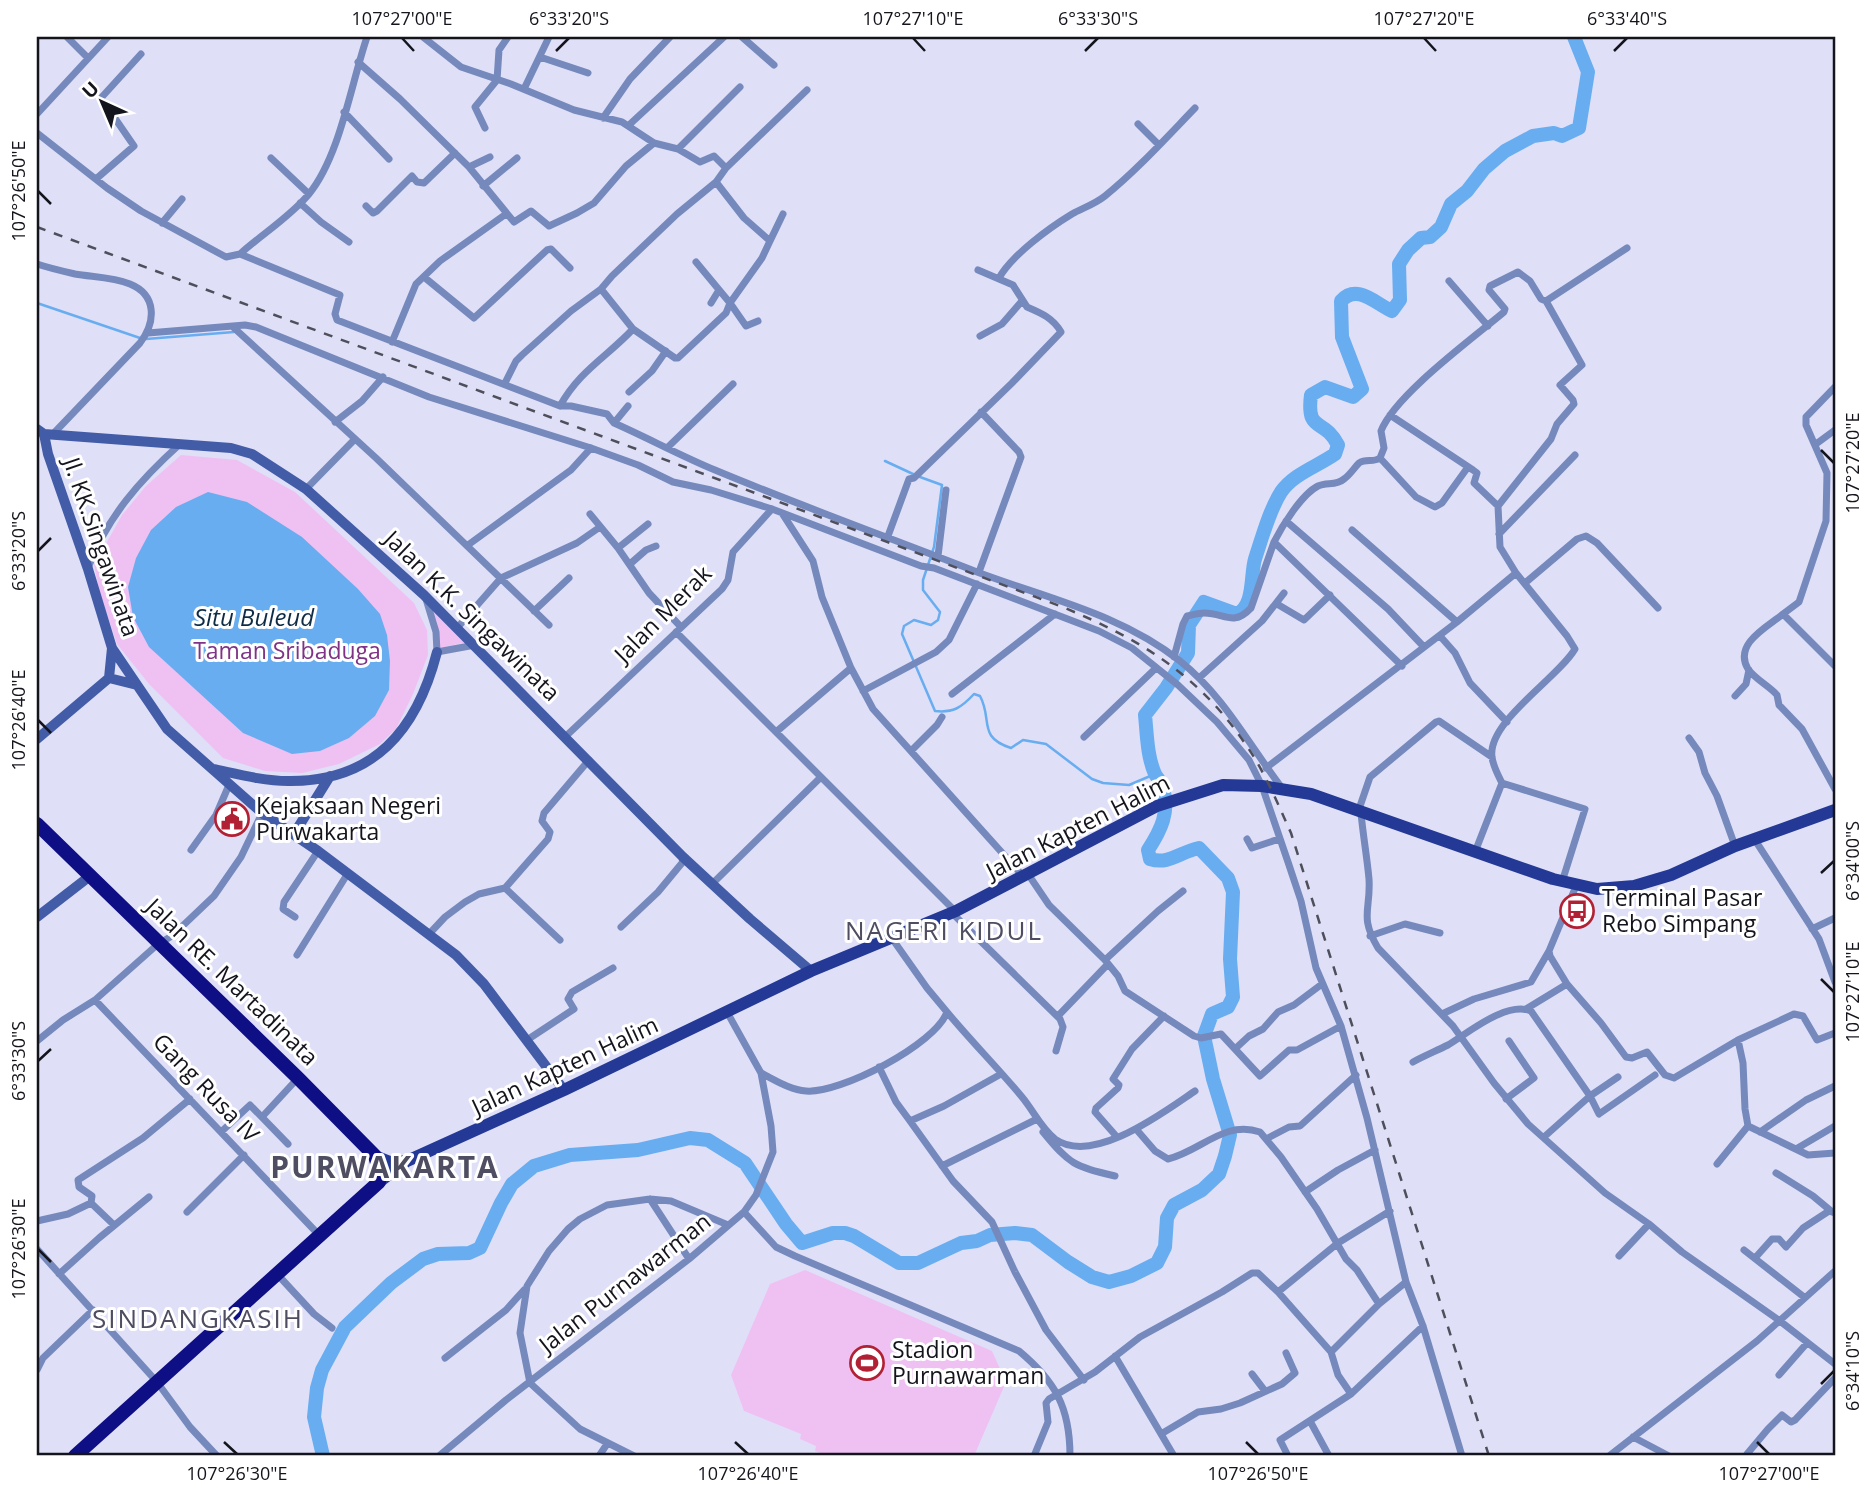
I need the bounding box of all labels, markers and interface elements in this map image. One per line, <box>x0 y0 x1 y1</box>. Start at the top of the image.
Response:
text: 107°27'00"E <box>352 6 452 30</box>
text: 6°33'20"S <box>529 6 609 30</box>
text: 107°27'10"E <box>863 6 963 30</box>
text: 6°33'30"S <box>1058 6 1138 30</box>
text: 107°27'20"E <box>1374 6 1474 30</box>
text: 6°33'40"S <box>1587 6 1667 30</box>
north arrow <box>66 66 136 136</box>
text: U <box>76 75 104 104</box>
text: 107°26'50"E <box>6 141 30 241</box>
text: 107°27'20"E <box>1840 413 1864 513</box>
street label: Jl. KK.Singawinata <box>56 451 148 641</box>
text: 6°33'20"S <box>6 511 30 591</box>
street label: Jalan K.K. Singawinata <box>376 521 568 708</box>
street label: Jalan Merak <box>605 558 718 670</box>
water label: Situ Buleud <box>194 600 315 633</box>
park label: Taman Sribaduga <box>193 634 381 666</box>
text: 107°26'40"E <box>6 670 30 770</box>
street label: Jalan Kapten Halim <box>978 766 1175 887</box>
place label: Kejaksaan Negeri Purwakarta <box>256 789 441 847</box>
public building icon: Kejaksaan Negeri Purwakarta <box>213 800 251 838</box>
text: 6°34'00"S <box>1840 821 1864 901</box>
place label: Terminal Pasar Rebo Simpang <box>1602 881 1763 939</box>
street label: Jalan RE. Martadinata <box>138 889 326 1072</box>
bus stop icon: Terminal Pasar Rebo Simpang <box>1558 892 1596 930</box>
district label: NAGERI KIDUL <box>845 912 1043 948</box>
text: 107°27'10"E <box>1840 942 1864 1042</box>
street label: Jalan Kapten Halim <box>464 1008 663 1123</box>
text: 6°33'30"S <box>6 1021 30 1101</box>
street label: Gang Rusa IV <box>147 1026 267 1149</box>
district label: PURWAKARTA <box>270 1146 500 1187</box>
text: 107°26'30"E <box>6 1199 30 1299</box>
street label: Jalan Purnawarman <box>530 1205 717 1361</box>
district label: SINDANGKASIH <box>92 1300 304 1336</box>
text: 6°34'10"S <box>1840 1331 1864 1411</box>
place label: Stadion Purnawarman <box>892 1333 1044 1391</box>
sports icon: Stadion Purnawarman <box>848 1344 886 1382</box>
text: 107°26'30"E <box>187 1461 287 1485</box>
text: 107°26'40"E <box>698 1461 798 1485</box>
text: 107°26'50"E <box>1208 1461 1308 1485</box>
text: 107°27'00"E <box>1719 1461 1819 1485</box>

